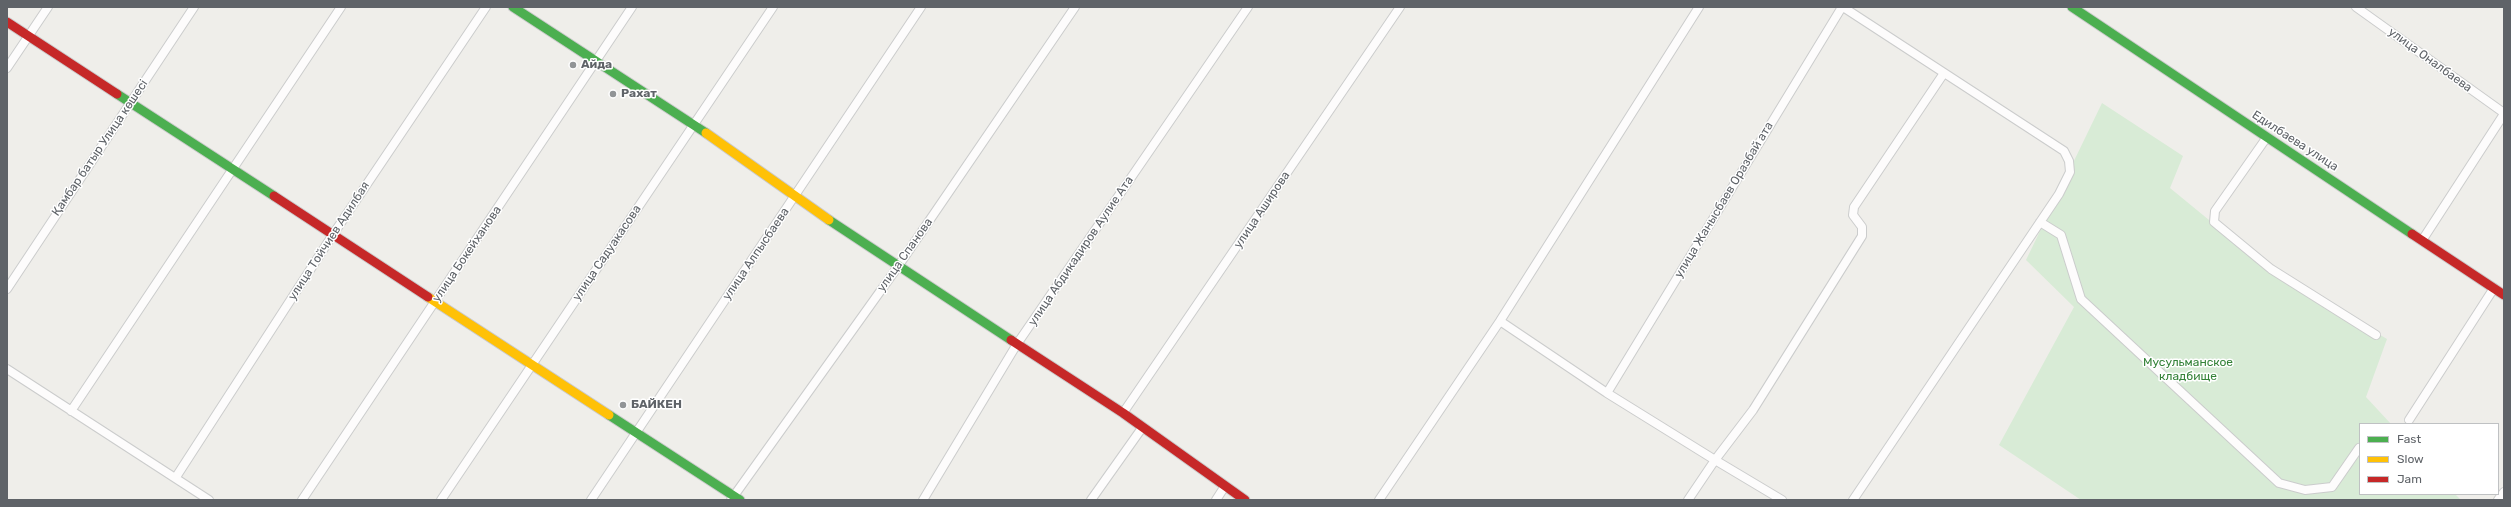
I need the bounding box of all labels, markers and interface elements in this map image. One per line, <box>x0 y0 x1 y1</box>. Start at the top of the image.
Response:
street label: улица Оналбаева <box>2385 25 2475 95</box>
place label: Айда <box>581 58 612 72</box>
marker: Айда <box>568 60 578 70</box>
street label: Қамбар батыр Улица көшесі <box>49 77 151 219</box>
place label: Рахат <box>621 87 657 101</box>
marker: Рахат <box>608 89 618 99</box>
street label: Едилбаева улица <box>2249 108 2341 174</box>
street label: улица Жанысбаев Оразбай ата <box>1672 119 1776 281</box>
street label: улица Аширова <box>1231 169 1293 251</box>
street label: улица Абдикадиров Аулие Ата <box>1025 174 1137 328</box>
street label: улица Тойчиев Адилбая <box>285 179 373 303</box>
street label: улица Садуакасова <box>570 202 644 304</box>
street label: улица Бокейханова <box>429 203 505 305</box>
street label: улица Алпысбаева <box>720 205 792 303</box>
street label: улица Спанова <box>874 215 936 295</box>
park label: Мусульманское кладбище <box>2143 356 2233 384</box>
place label: БАЙКЕН <box>631 398 682 412</box>
marker: БАЙКЕН <box>618 400 628 410</box>
legend <box>2359 423 2499 495</box>
text: Fast <box>2397 432 2421 446</box>
text: Slow <box>2397 452 2424 466</box>
text: Jam <box>2397 472 2422 486</box>

